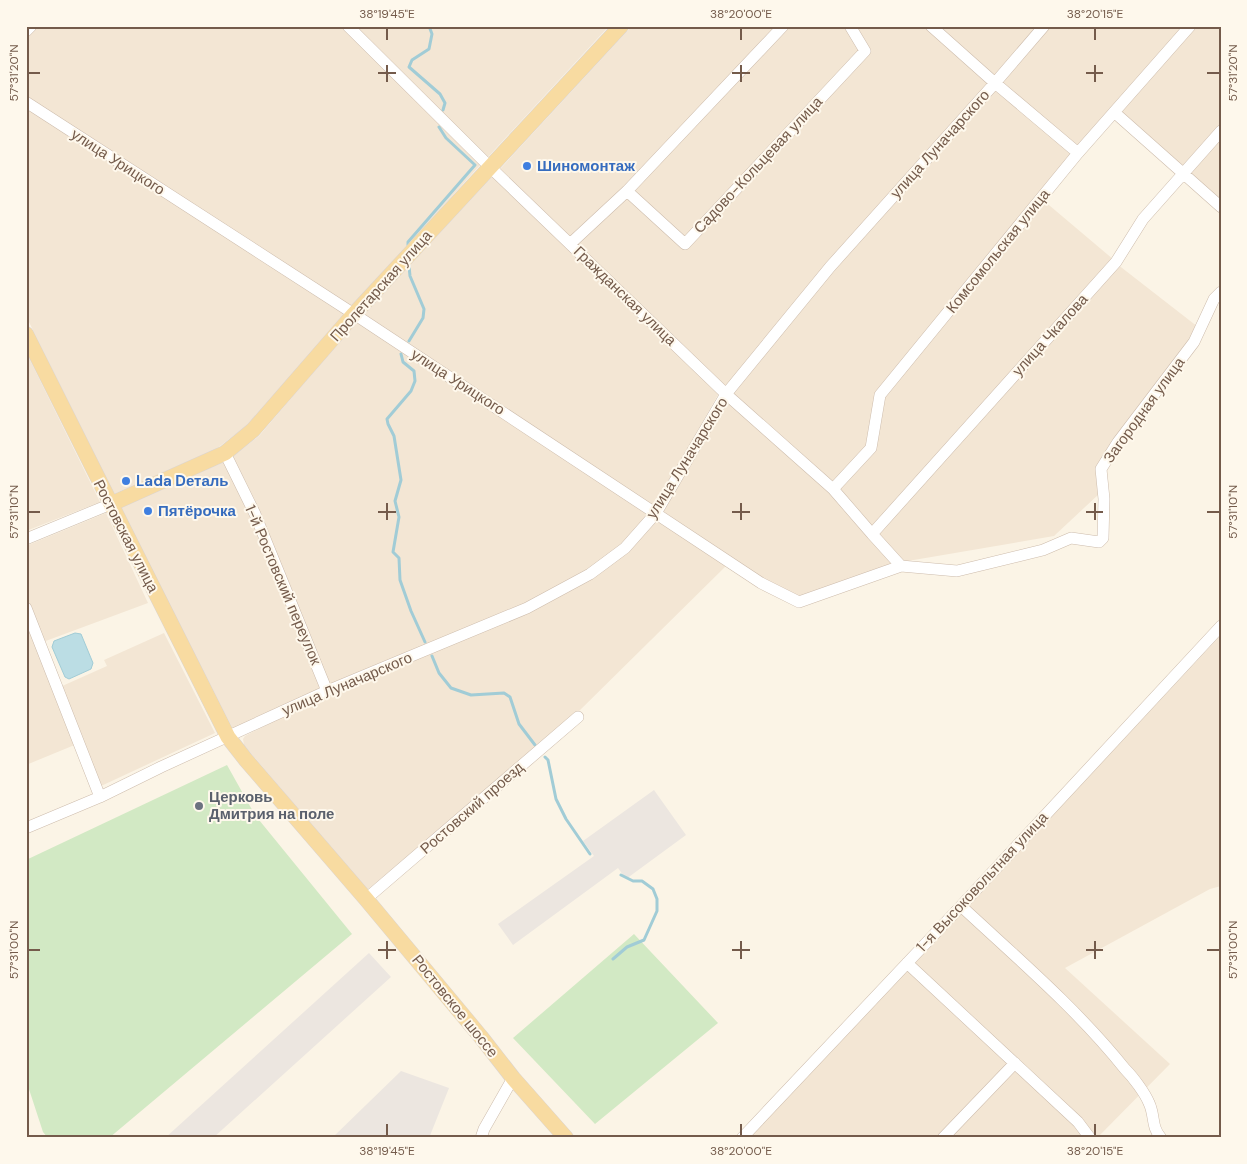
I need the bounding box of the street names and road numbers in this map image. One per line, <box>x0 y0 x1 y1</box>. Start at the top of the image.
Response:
street label: улица Луначарского <box>886 85 994 203</box>
street label: Садово-Кольцевая улица <box>689 92 827 238</box>
street label: улица Урицкого <box>67 124 169 200</box>
street label: Комсомольская улица <box>942 184 1055 317</box>
street label: Пролетарская улица <box>326 226 437 346</box>
street label: Гражданская улица <box>569 242 681 351</box>
street label: улица Чкалова <box>1008 289 1093 380</box>
street label: улица Урицкого <box>407 344 509 420</box>
street label: Загородная улица <box>1099 353 1189 467</box>
street label: улица Луначарского <box>642 394 732 522</box>
street label: Ростовская улица <box>89 476 163 596</box>
street label: 1-й Ростовский переулок <box>240 502 326 668</box>
street label: улица Луначарского <box>279 648 415 720</box>
street label: Ростовский проезд <box>416 757 528 859</box>
street label: 1-я Высоковольтная улица <box>912 807 1053 956</box>
street label: Ростовское шоссе <box>407 950 503 1062</box>

